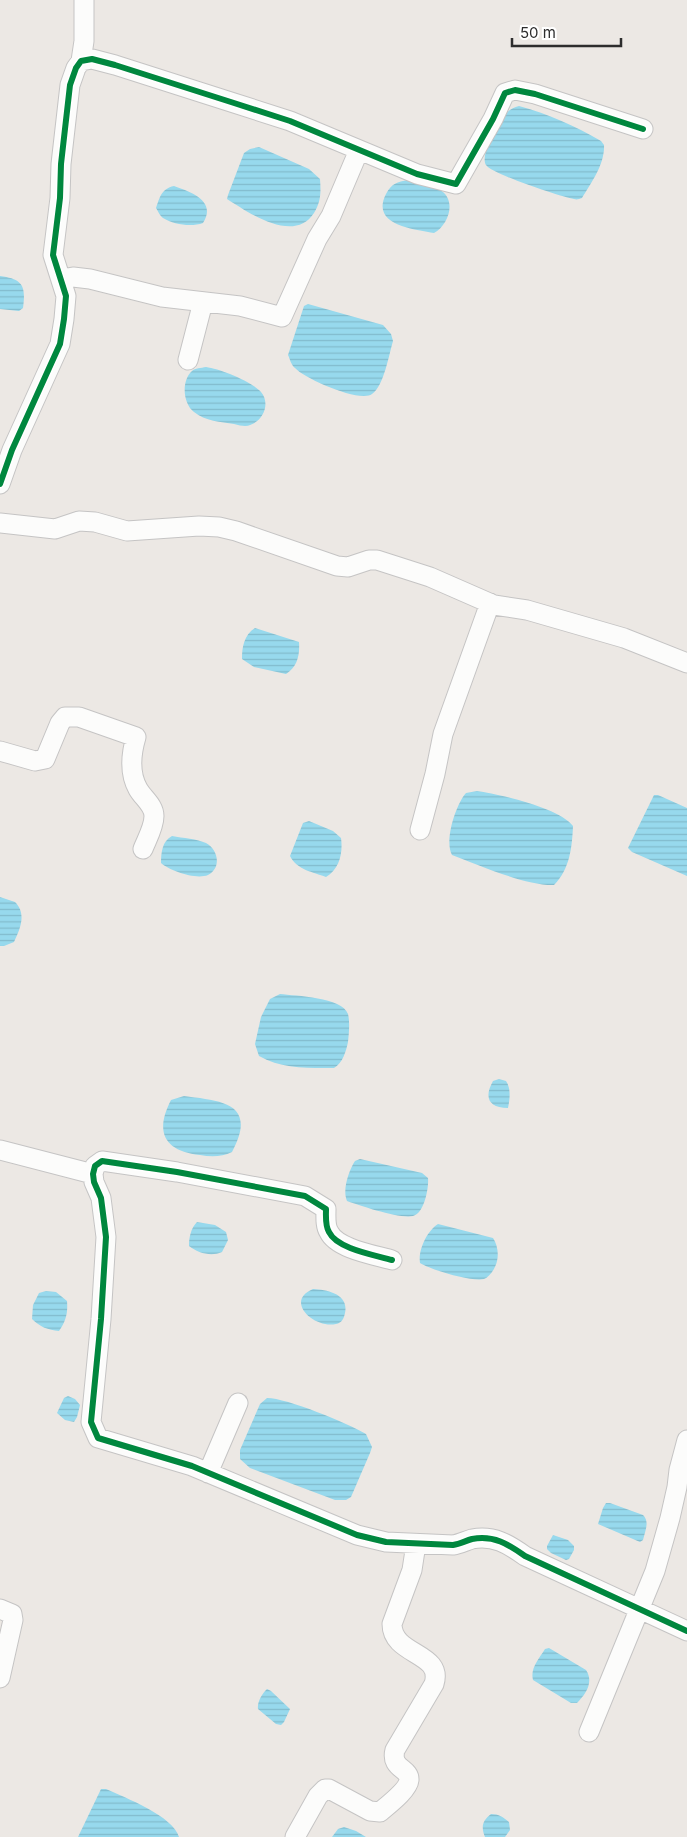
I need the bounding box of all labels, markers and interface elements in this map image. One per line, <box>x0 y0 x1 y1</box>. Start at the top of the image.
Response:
scale bar <box>512 15 621 47</box>
text: 50 m <box>520 23 556 42</box>

